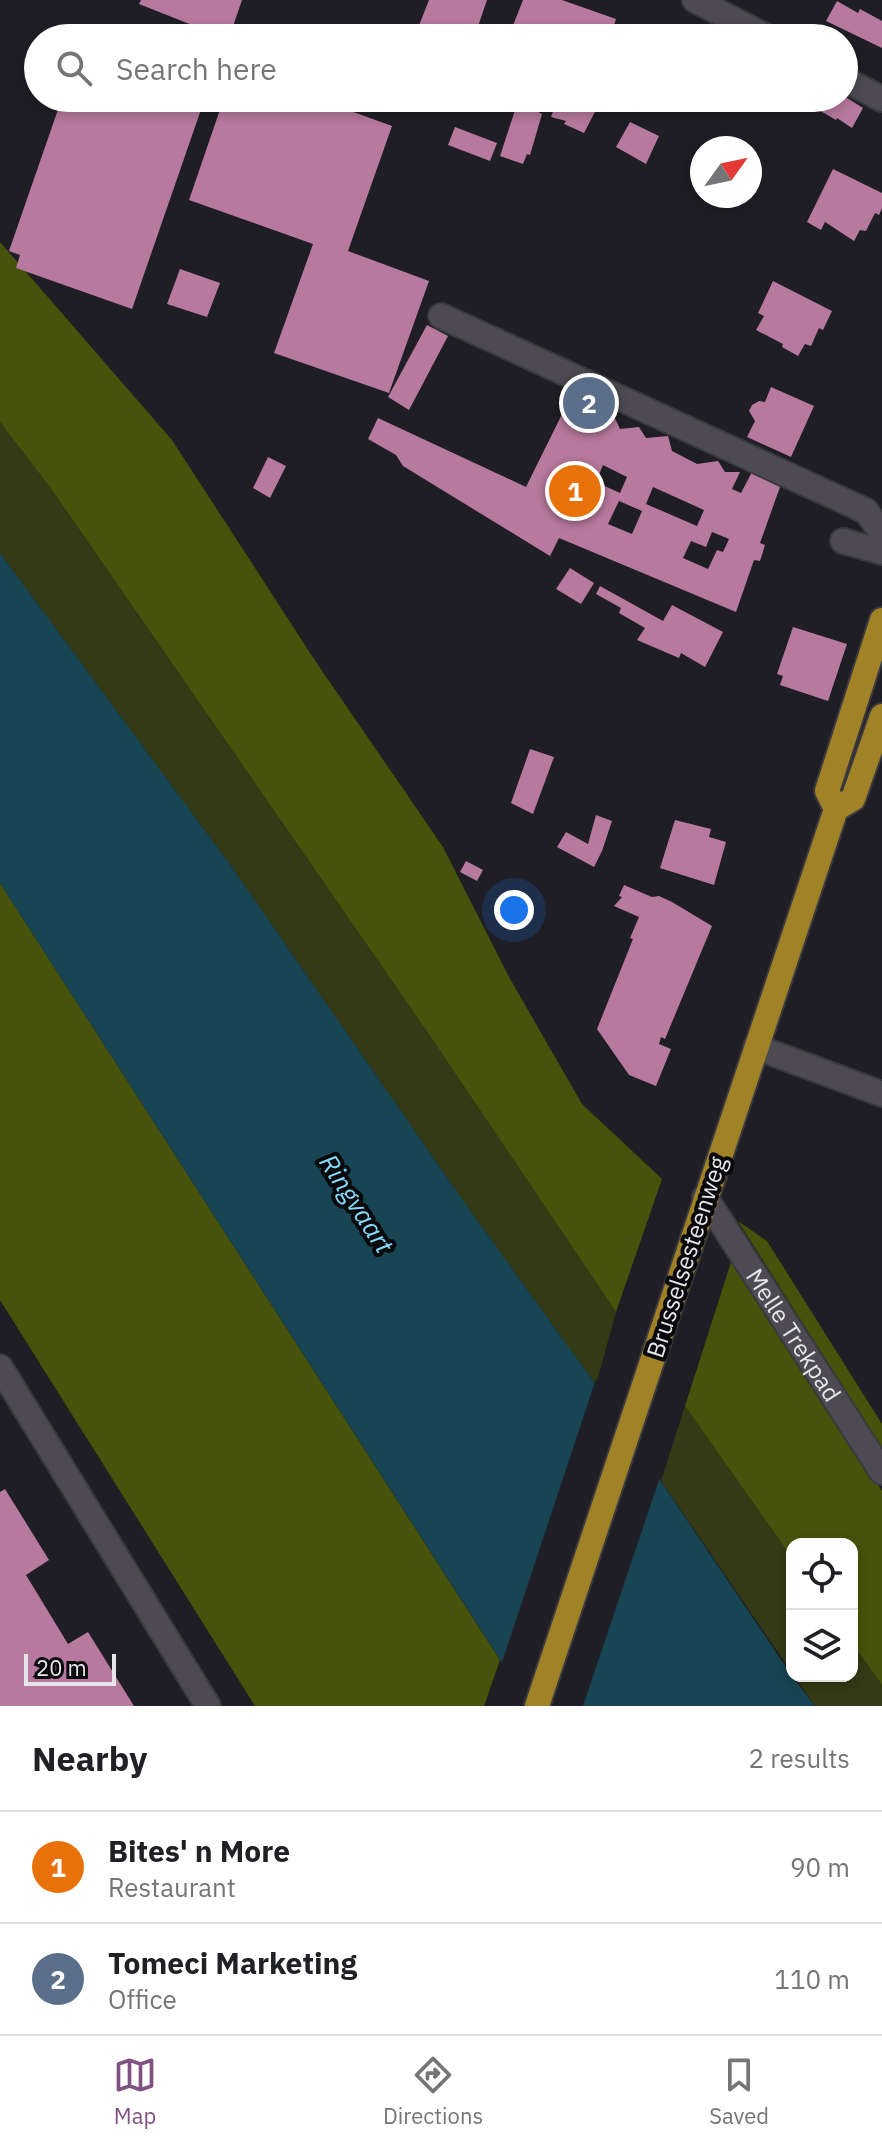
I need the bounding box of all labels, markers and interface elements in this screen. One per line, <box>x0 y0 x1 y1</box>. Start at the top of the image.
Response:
search box <box>24 24 858 112</box>
icon: search <box>52 46 96 90</box>
text: Search here <box>116 49 277 88</box>
north arrow <box>690 136 762 208</box>
pin: 2 <box>563 373 615 433</box>
pin: 1 <box>549 461 601 521</box>
your location <box>494 890 534 930</box>
water label: Ringvaart <box>312 1147 402 1260</box>
street label: Brusselsesteenweg <box>638 1152 734 1362</box>
street label: Melle Trekpad <box>739 1262 848 1408</box>
map controls <box>786 1538 858 1682</box>
button: locate <box>786 1538 858 1610</box>
button: layers <box>786 1610 858 1682</box>
scale bar <box>24 1650 116 1686</box>
text: 20 m <box>36 1653 87 1682</box>
text: Nearby <box>32 1736 147 1780</box>
text: 2 results <box>748 1741 850 1775</box>
text: Bites' n More <box>108 1831 290 1870</box>
text: 1 <box>50 1850 66 1884</box>
text: 90 m <box>790 1850 850 1884</box>
text: Restaurant <box>108 1870 236 1904</box>
text: Tomeci Marketing <box>108 1943 357 1982</box>
text: 2 <box>50 1962 66 1996</box>
text: 110 m <box>774 1962 850 1996</box>
text: Office <box>108 1982 177 2016</box>
tab: Map <box>113 2053 157 2130</box>
tab: Directions <box>383 2053 483 2130</box>
tab: Saved <box>709 2053 769 2130</box>

